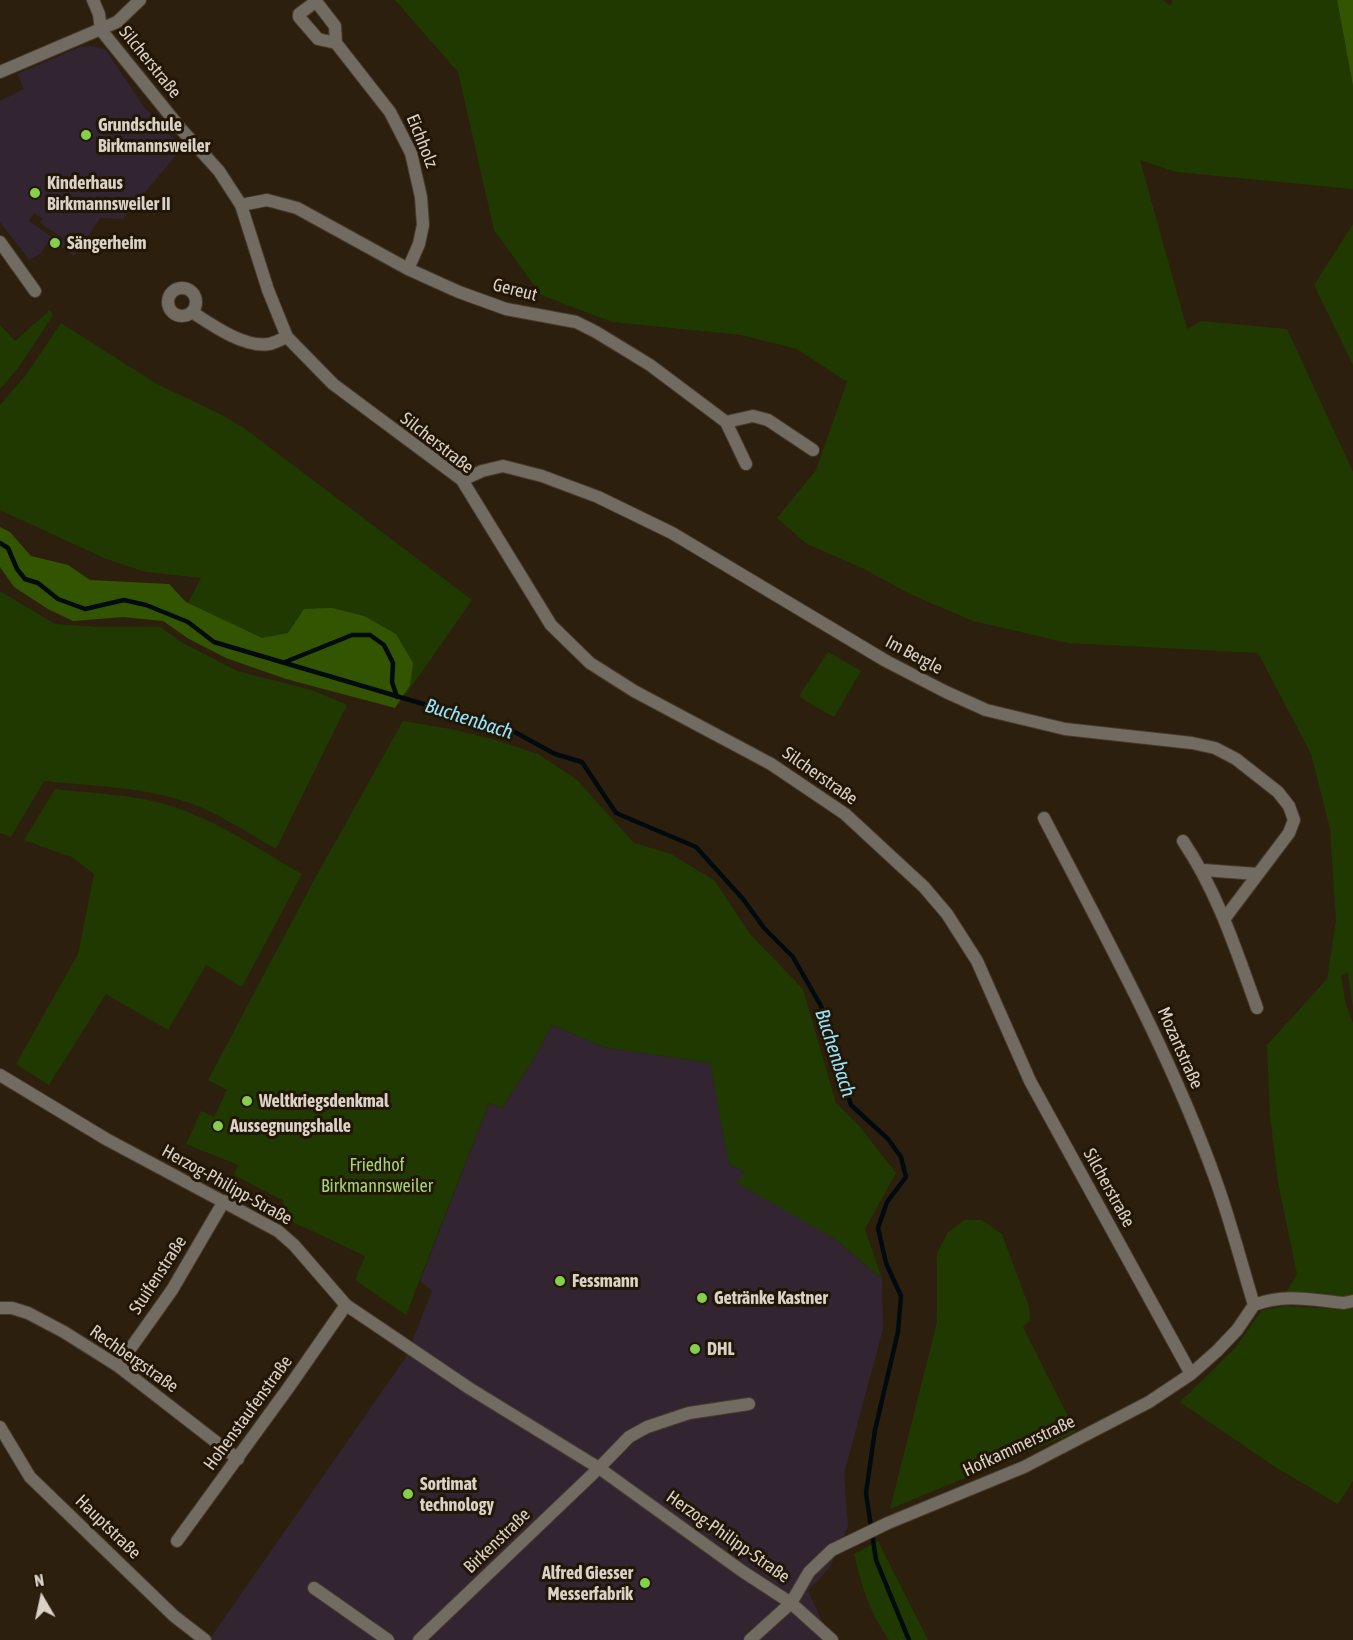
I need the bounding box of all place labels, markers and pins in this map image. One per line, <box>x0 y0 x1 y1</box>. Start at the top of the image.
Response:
place label: Grundschule Birkmannsweiler <box>98 114 210 156</box>
marker: Grundschule Birkmannsweiler <box>79 128 93 142</box>
place label: Kinderhaus Birkmannsweiler II <box>47 172 171 214</box>
marker: Kinderhaus Birkmannsweiler II <box>28 186 42 200</box>
place label: Sängerheim <box>67 232 147 254</box>
marker: Sängerheim <box>48 236 62 250</box>
place label: Weltkriegsdenkmal <box>259 1090 389 1112</box>
marker: Weltkriegsdenkmal <box>240 1094 254 1108</box>
place label: Aussegnungshalle <box>230 1115 351 1137</box>
marker: Aussegnungshalle <box>211 1119 225 1133</box>
place label: Fessmann <box>572 1270 639 1292</box>
marker: Fessmann <box>553 1274 567 1288</box>
place label: Getränke Kastner <box>714 1287 828 1309</box>
marker: Getränke Kastner <box>695 1291 709 1305</box>
place label: DHL <box>707 1338 735 1360</box>
marker: DHL <box>688 1342 702 1356</box>
place label: Sortimat technology <box>420 1473 494 1516</box>
marker: Sortimat technology <box>401 1487 415 1501</box>
place label: Alfred Giesser Messerfabrik <box>542 1562 633 1604</box>
marker: Alfred Giesser Messerfabrik <box>638 1576 652 1590</box>

